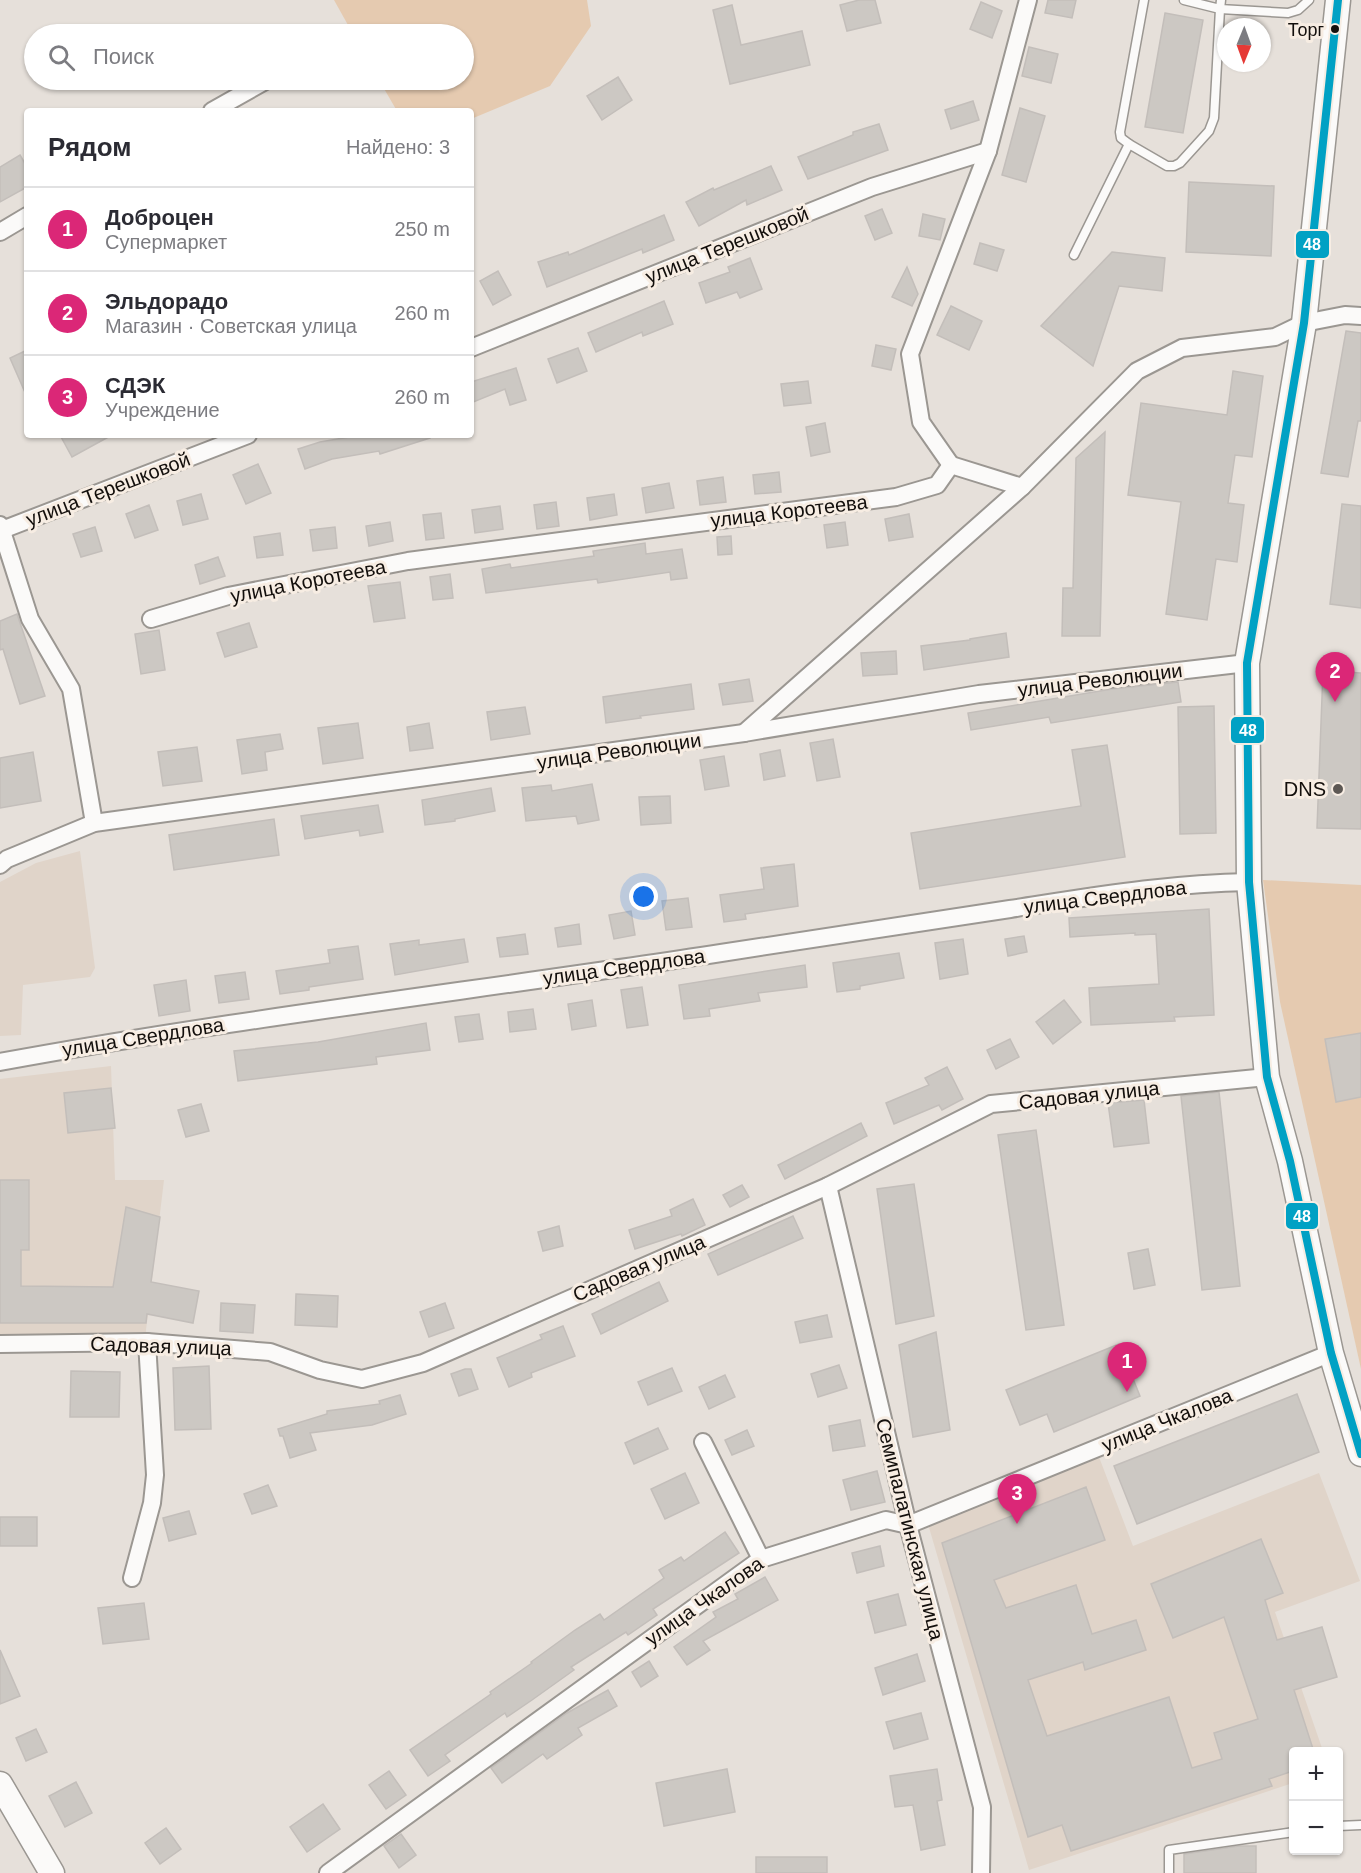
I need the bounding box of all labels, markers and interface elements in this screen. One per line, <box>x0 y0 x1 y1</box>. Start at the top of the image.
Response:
north arrow <box>1217 18 1271 72</box>
place label: Торг <box>1288 20 1324 40</box>
marker: Торг <box>1329 23 1341 35</box>
search box <box>24 24 474 90</box>
icon: search <box>45 41 78 74</box>
text: Поиск <box>93 44 154 69</box>
text: Рядом <box>48 132 131 162</box>
text: Найдено: 3 <box>346 136 450 158</box>
street label: улица Терешковой <box>642 202 812 288</box>
text: Доброцен <box>105 205 214 230</box>
text: 1 <box>62 218 73 240</box>
text: 250 m <box>394 218 450 240</box>
line badge: 48 <box>1295 230 1330 259</box>
text: Супермаркет <box>105 231 227 253</box>
text: 48 <box>1303 236 1321 253</box>
text: Эльдорадо <box>105 289 228 314</box>
text: 2 <box>62 302 73 324</box>
text: 260 m <box>394 302 450 324</box>
text: Магазин · Советская улица <box>105 315 357 337</box>
text: СДЭК <box>105 373 165 398</box>
text: 3 <box>62 386 73 408</box>
text: 260 m <box>394 386 450 408</box>
text: Учреждение <box>105 399 220 421</box>
street label: улица Терешковой <box>23 448 193 530</box>
street label: улица Коротеева <box>709 490 870 532</box>
street label: улица Коротеева <box>228 555 388 607</box>
pin: 2 <box>1316 652 1354 702</box>
street label: улица Революции <box>1016 659 1184 701</box>
line badge: 48 <box>1230 716 1265 744</box>
text: 48 <box>1239 722 1257 739</box>
street label: улица Революции <box>535 729 703 773</box>
place label: DNS <box>1284 778 1326 800</box>
marker: DNS <box>1331 782 1345 796</box>
street label: улица Свердлова <box>1023 876 1188 918</box>
your location <box>629 882 658 911</box>
street label: улица Свердлова <box>542 945 707 989</box>
street label: улица Свердлова <box>61 1013 226 1061</box>
street label: Садовая улица <box>1017 1077 1161 1113</box>
line badge: 48 <box>1285 1202 1319 1230</box>
text: 48 <box>1293 1208 1311 1225</box>
street label: Садовая улица <box>570 1230 709 1306</box>
street label: Садовая улица <box>90 1333 233 1359</box>
pin: 1 <box>1108 1342 1146 1392</box>
street label: улица Чкалова <box>1099 1383 1236 1456</box>
street label: Семипалатинская улица <box>872 1416 948 1643</box>
pin: 3 <box>998 1474 1036 1524</box>
street label: улица Чкалова <box>641 1552 768 1650</box>
map controls <box>1289 1747 1343 1855</box>
button: + <box>1289 1747 1343 1801</box>
button: − <box>1289 1801 1343 1855</box>

